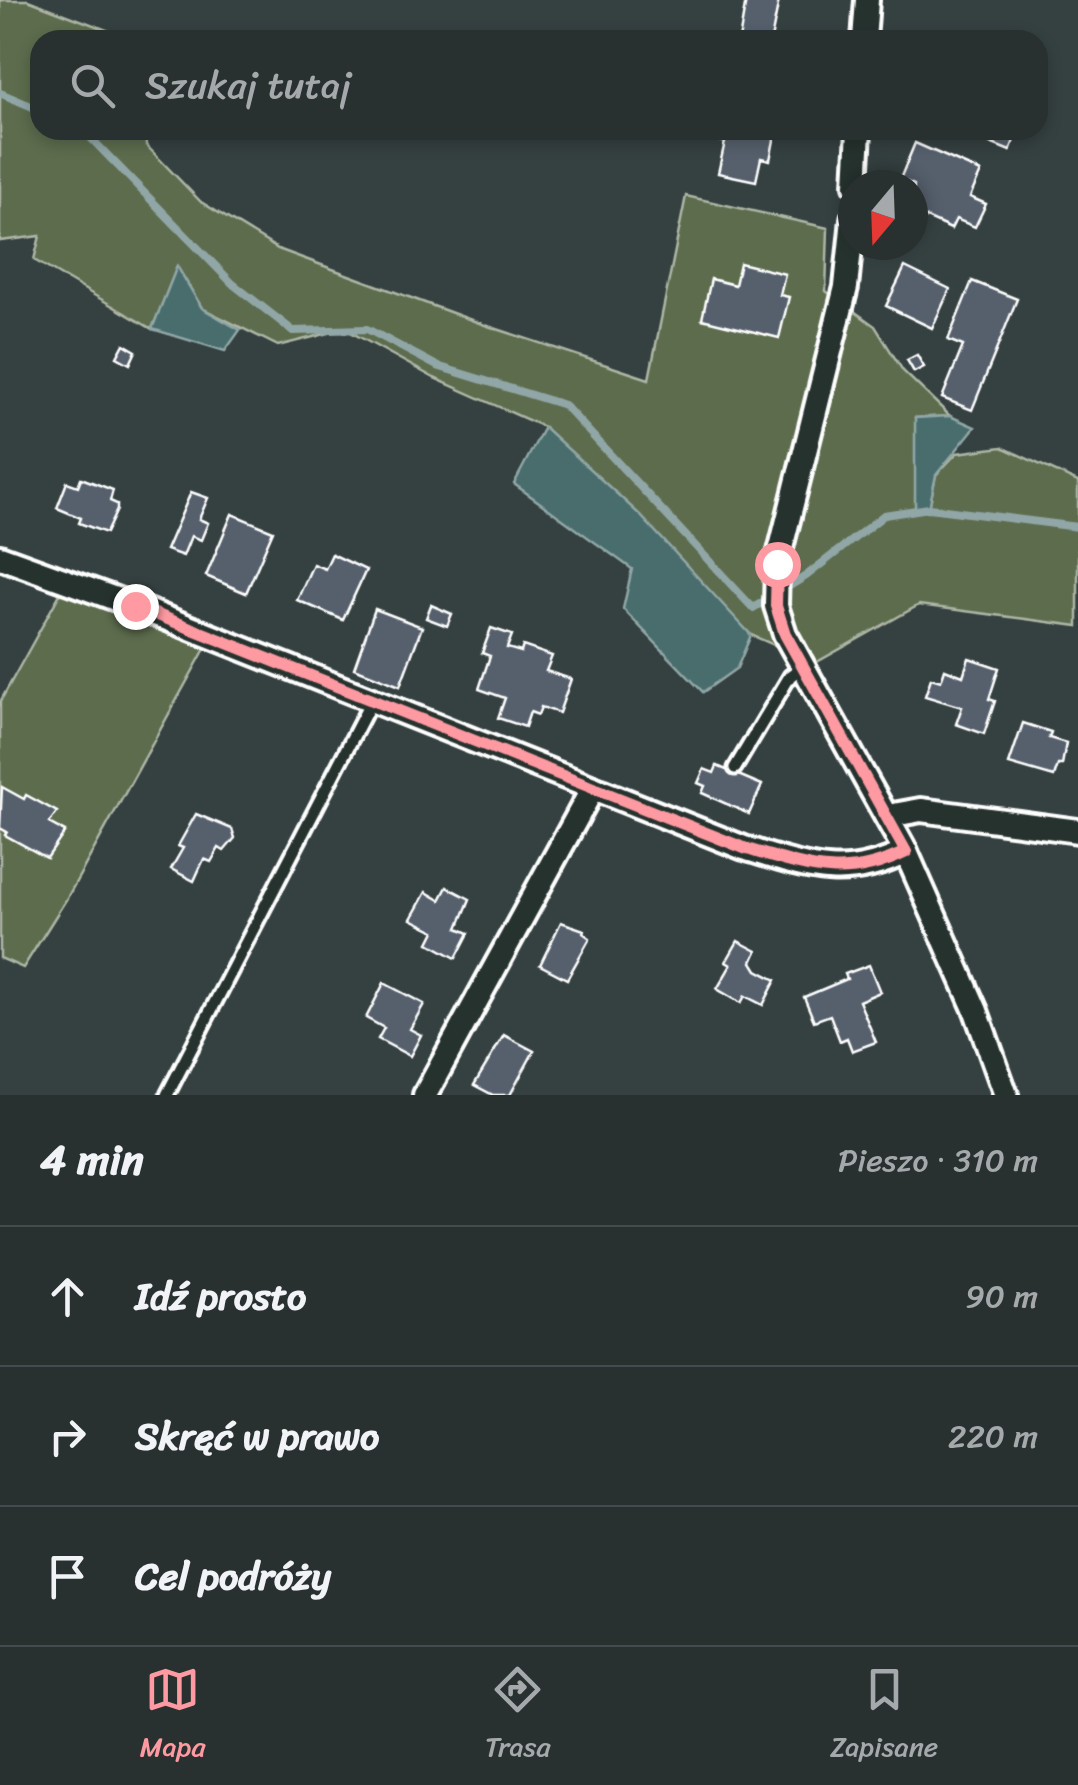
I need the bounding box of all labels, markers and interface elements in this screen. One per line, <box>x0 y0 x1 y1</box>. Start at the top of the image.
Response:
search box <box>30 30 1048 140</box>
text: Szukaj tutaj <box>145 52 351 119</box>
icon: search <box>65 58 120 113</box>
north arrow <box>838 170 928 260</box>
route start <box>755 542 801 588</box>
route end <box>113 584 159 630</box>
text: 4 min <box>40 1123 144 1197</box>
text: Pieszo · 310 m <box>838 1132 1038 1189</box>
text: Idź prosto <box>135 1263 306 1330</box>
text: 90 m <box>965 1268 1038 1325</box>
icon: ahead <box>40 1269 95 1324</box>
text: Skręć w prawo <box>135 1403 379 1470</box>
text: 220 m <box>948 1408 1038 1465</box>
icon: right <box>40 1409 95 1464</box>
text: Cel podróży <box>135 1543 331 1610</box>
icon: arrive <box>40 1549 95 1604</box>
tab: Mapa <box>140 1662 205 1771</box>
tab: Trasa <box>485 1662 550 1771</box>
tab: Zapisane <box>830 1662 938 1771</box>

